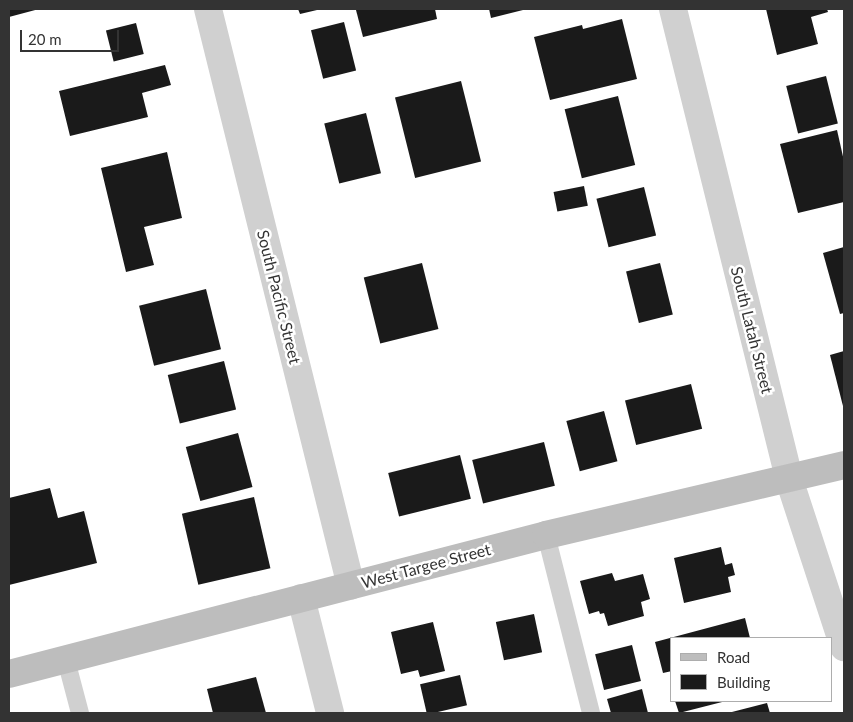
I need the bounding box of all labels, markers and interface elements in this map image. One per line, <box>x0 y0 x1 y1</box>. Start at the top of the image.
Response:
scale bar <box>22 20 121 52</box>
text: 20 m <box>28 30 62 48</box>
street label: South Pacific Street <box>253 228 305 366</box>
street label: South Latah Street <box>727 264 777 396</box>
street label: West Targee Street <box>359 539 493 593</box>
legend <box>670 637 833 702</box>
text: Road <box>717 648 750 666</box>
text: Building <box>717 673 770 691</box>

